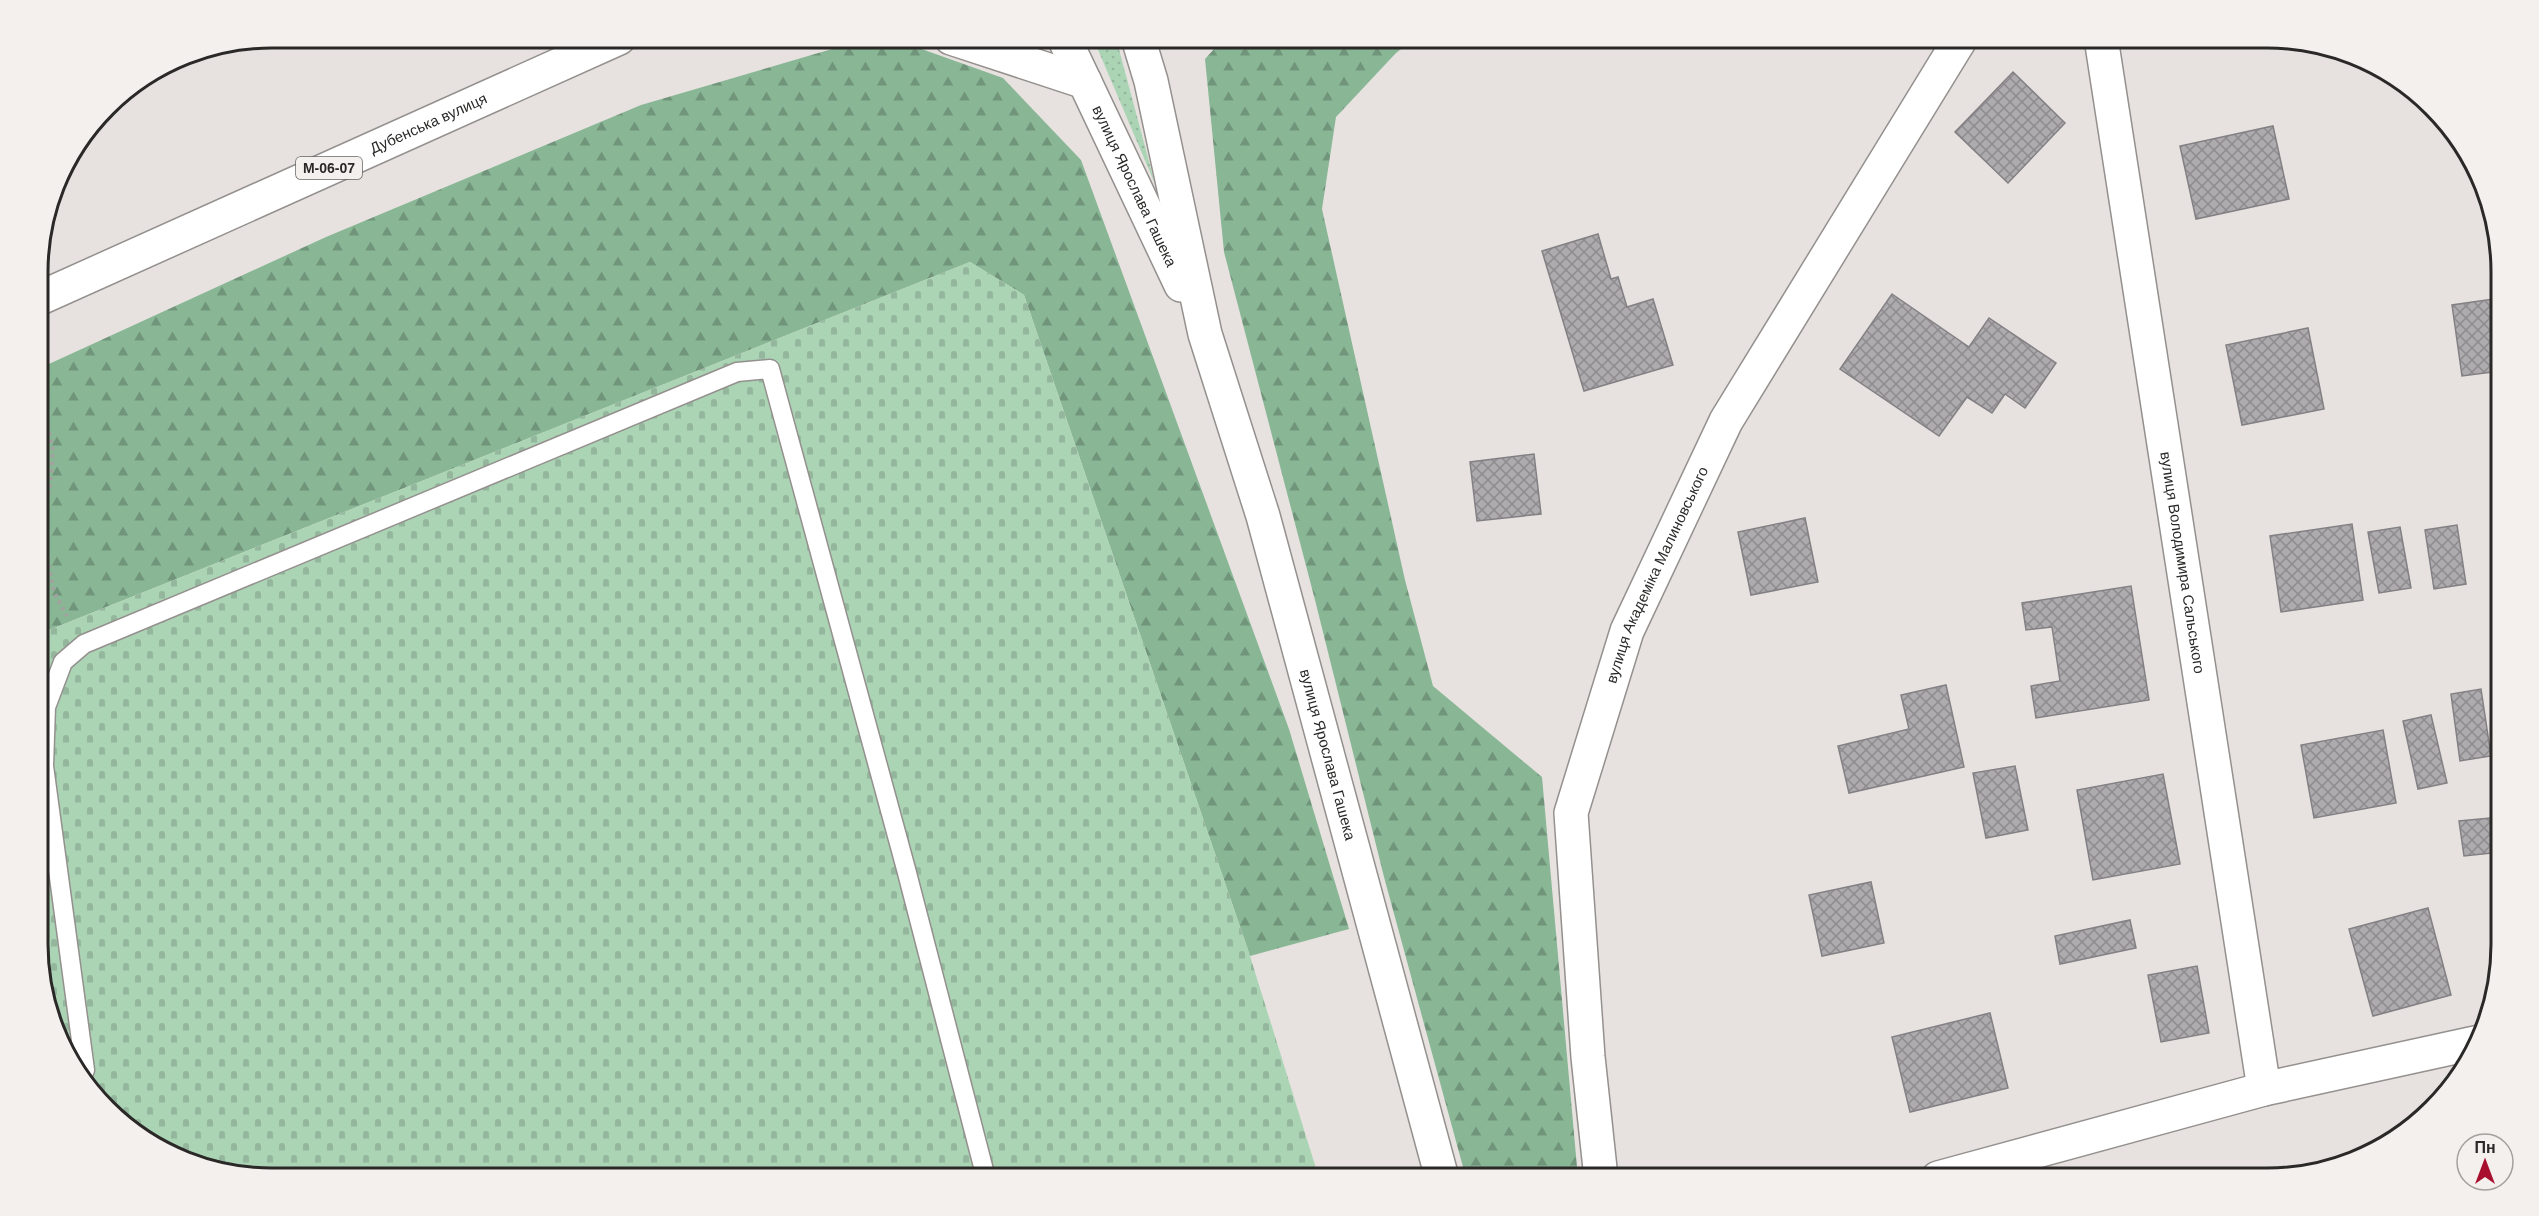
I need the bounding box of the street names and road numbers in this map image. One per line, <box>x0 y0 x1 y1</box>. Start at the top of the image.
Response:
street label: Дубенська вулиця <box>367 89 489 157</box>
street label: вулиця Ярослава Гашека <box>1089 103 1180 270</box>
road number: М-06-07 <box>296 157 362 179</box>
street label: вулиця Володимира Сальського <box>2157 450 2208 675</box>
street label: вулиця Академіка Малиновського <box>1602 464 1711 685</box>
street label: вулиця Ярослава Гашека <box>1297 667 1359 843</box>

